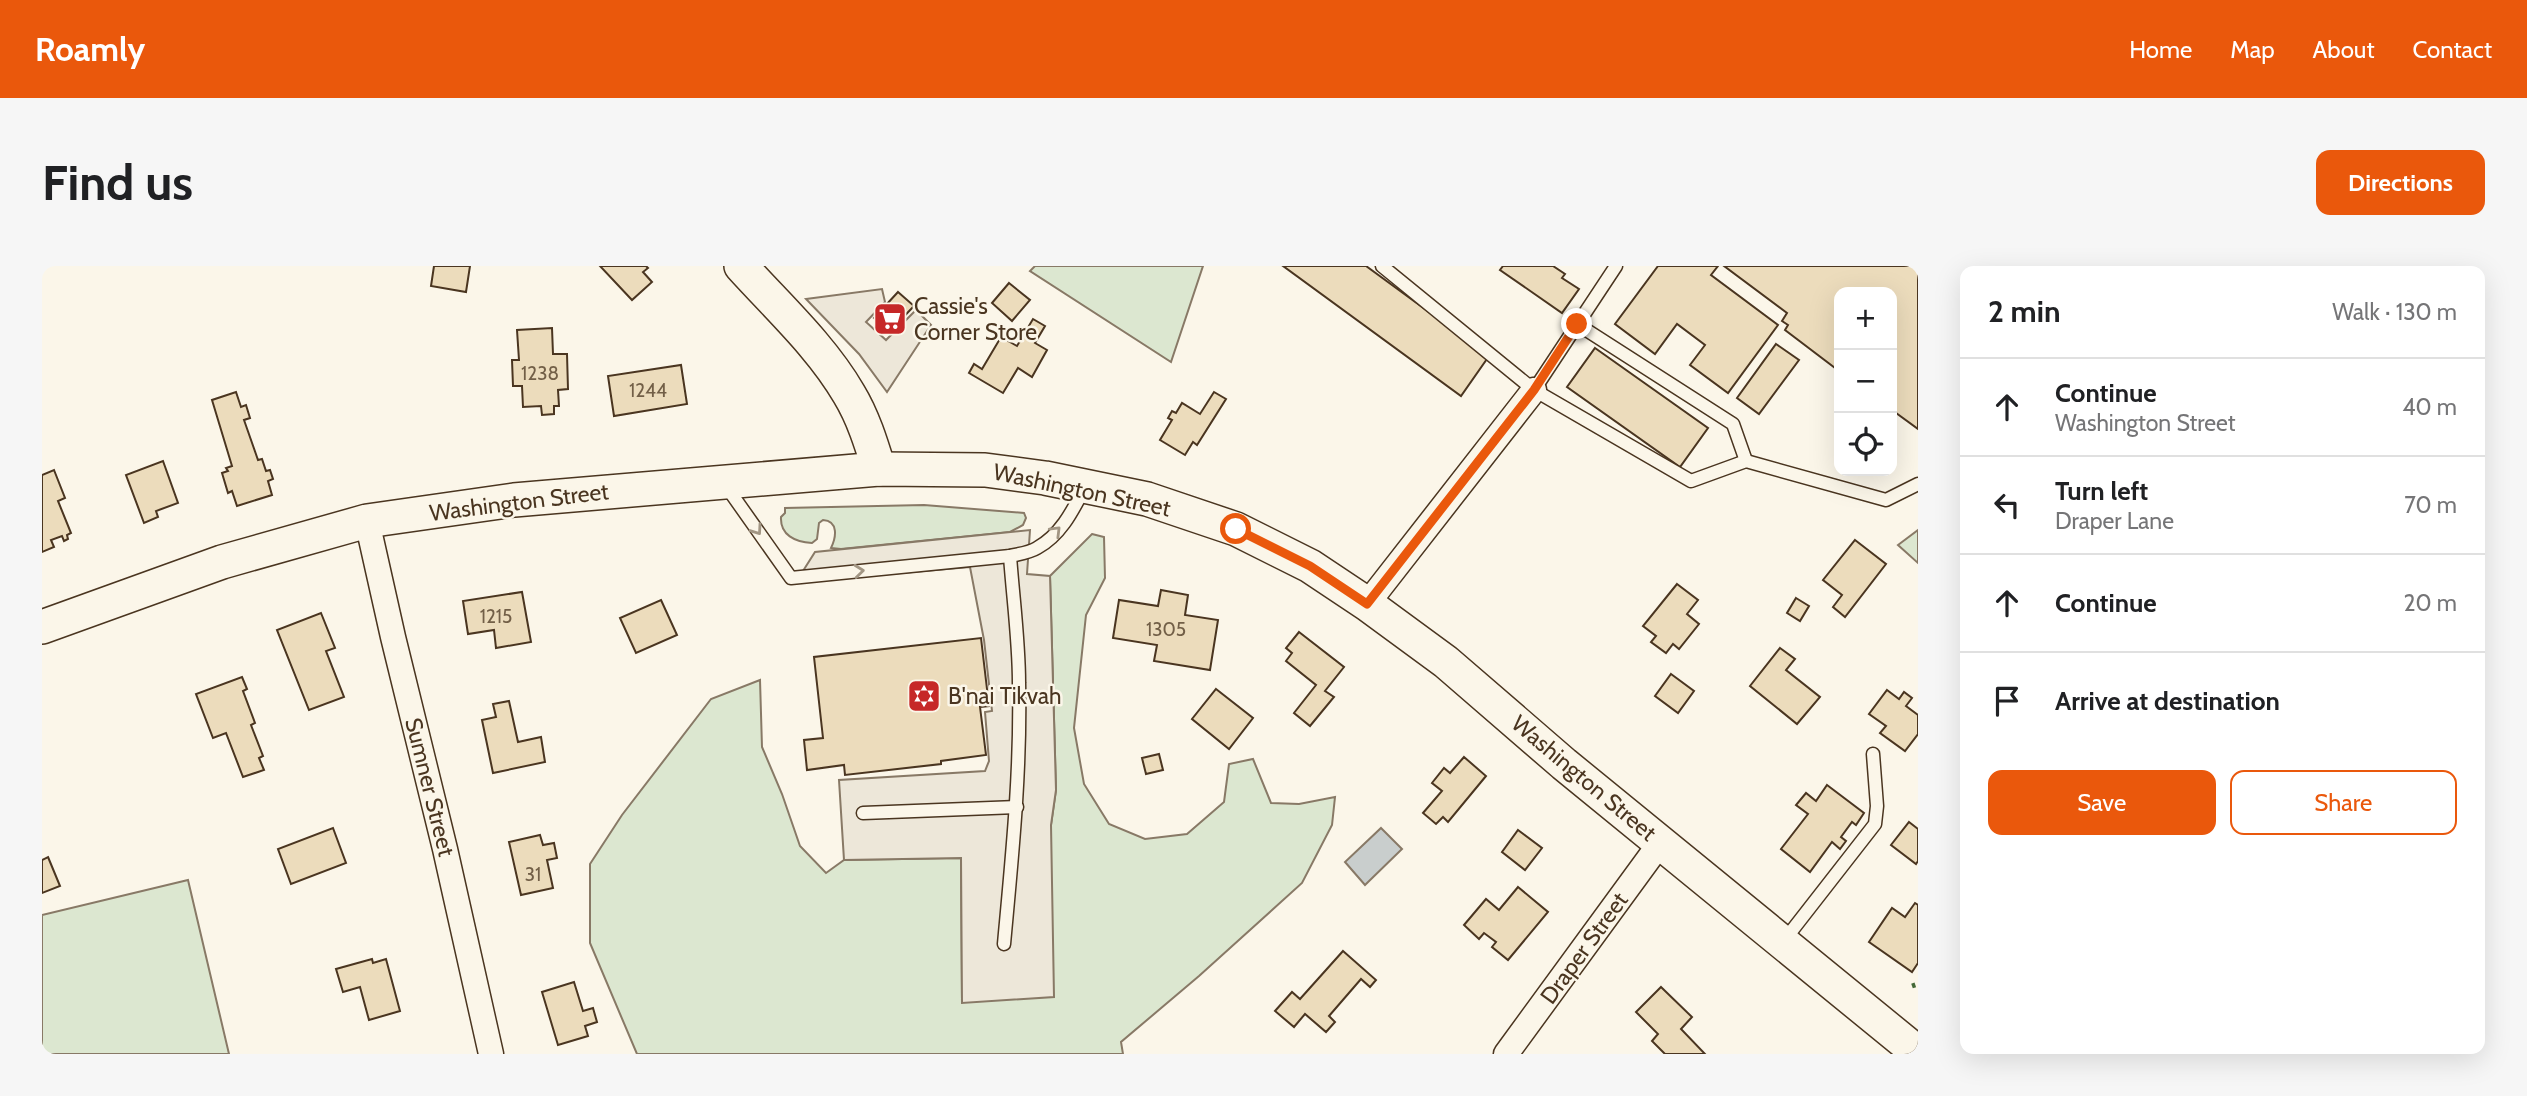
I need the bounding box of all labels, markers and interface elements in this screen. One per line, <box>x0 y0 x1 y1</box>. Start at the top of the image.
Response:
text: Roamly <box>35 29 145 69</box>
text: Home <box>2129 35 2192 64</box>
text: Map <box>2230 35 2275 64</box>
text: About <box>2313 35 2375 64</box>
text: Contact <box>2413 35 2492 64</box>
button: Directions <box>2316 150 2485 215</box>
text: Find us <box>42 153 193 212</box>
map controls <box>1834 287 1897 476</box>
button: + <box>1834 287 1897 350</box>
place label: Cassie's Corner Store <box>914 292 1037 346</box>
text: 2 min <box>1988 293 2060 330</box>
text: Walk · 130 m <box>2332 298 2457 326</box>
supermarket icon: Cassie's Corner Store <box>871 300 909 338</box>
route end <box>1561 308 1592 339</box>
button: − <box>1834 350 1897 413</box>
house number: 1238 <box>521 362 559 385</box>
text: Continue <box>2055 377 2157 409</box>
house number: 1244 <box>629 379 667 402</box>
icon: ahead <box>1988 388 2026 426</box>
text: 40 m <box>2402 393 2457 421</box>
text: Washington Street <box>2055 409 2236 437</box>
button: locate <box>1834 413 1897 476</box>
street label: Washington Street <box>991 458 1173 523</box>
text: Turn left <box>2055 475 2148 507</box>
street label: Washington Street <box>428 477 611 527</box>
icon: left <box>1988 486 2026 524</box>
text: 70 m <box>2404 491 2457 519</box>
text: Draper Lane <box>2055 507 2174 535</box>
route start <box>1220 513 1251 544</box>
one-way arrow <box>749 522 761 535</box>
one-way arrow <box>1048 527 1061 540</box>
one-way arrow <box>853 563 865 578</box>
icon: ahead <box>1988 584 2026 622</box>
text: Continue <box>2055 587 2157 619</box>
text: 20 m <box>2404 589 2457 617</box>
house number: 1215 <box>480 605 512 628</box>
house number: 1305 <box>1146 618 1186 641</box>
synagogue icon: B'nai Tikvah <box>905 677 943 715</box>
place label: B'nai Tikvah <box>948 682 1062 710</box>
icon: arrive <box>1988 682 2026 720</box>
text: Arrive at destination <box>2055 685 2280 717</box>
street label: Washington Street <box>1506 709 1662 847</box>
street label: Sumner Street <box>399 715 461 859</box>
button: Save <box>1988 770 2216 835</box>
button: Share <box>2230 770 2457 835</box>
house number: 31 <box>525 863 541 886</box>
street label: Draper Street <box>1534 887 1634 1009</box>

